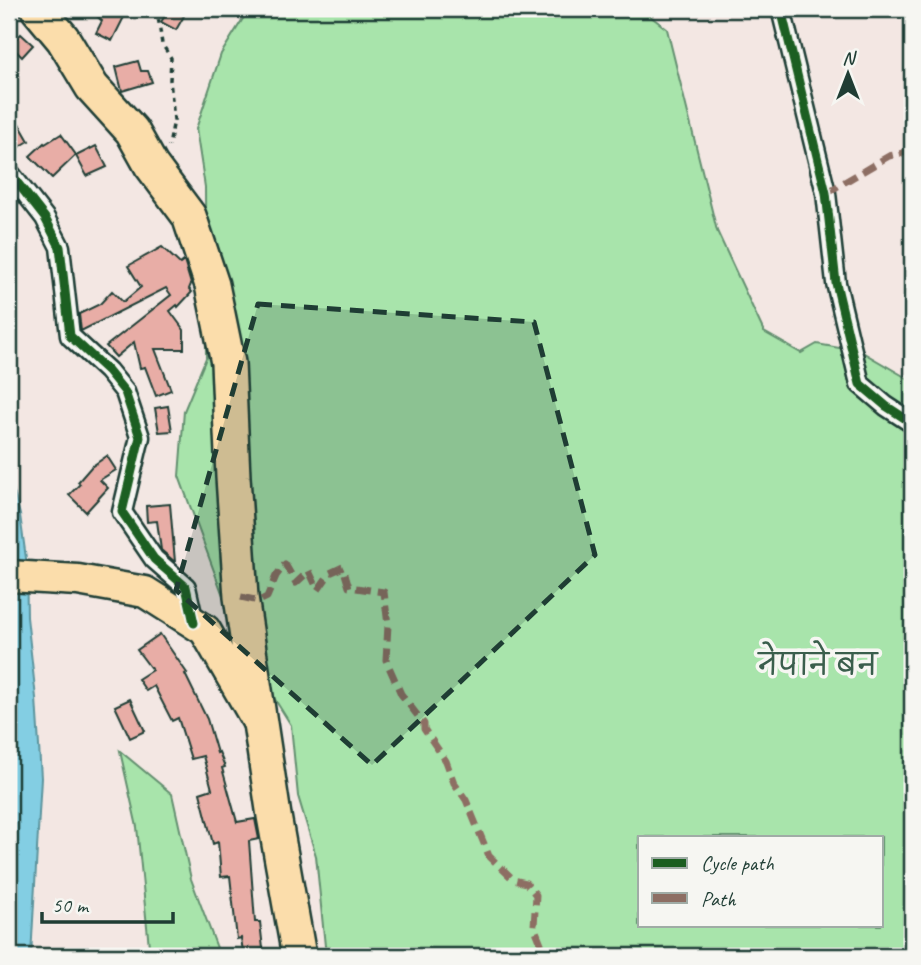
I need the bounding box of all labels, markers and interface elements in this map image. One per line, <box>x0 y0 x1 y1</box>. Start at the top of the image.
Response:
north arrow <box>813 38 883 108</box>
text: N <box>842 46 857 70</box>
park label: नेपाने बन <box>757 640 879 684</box>
legend <box>638 836 883 926</box>
text: Cycle path <box>701 850 774 876</box>
scale bar <box>42 881 173 925</box>
text: Path <box>701 886 737 912</box>
text: 50 m <box>52 892 90 918</box>

